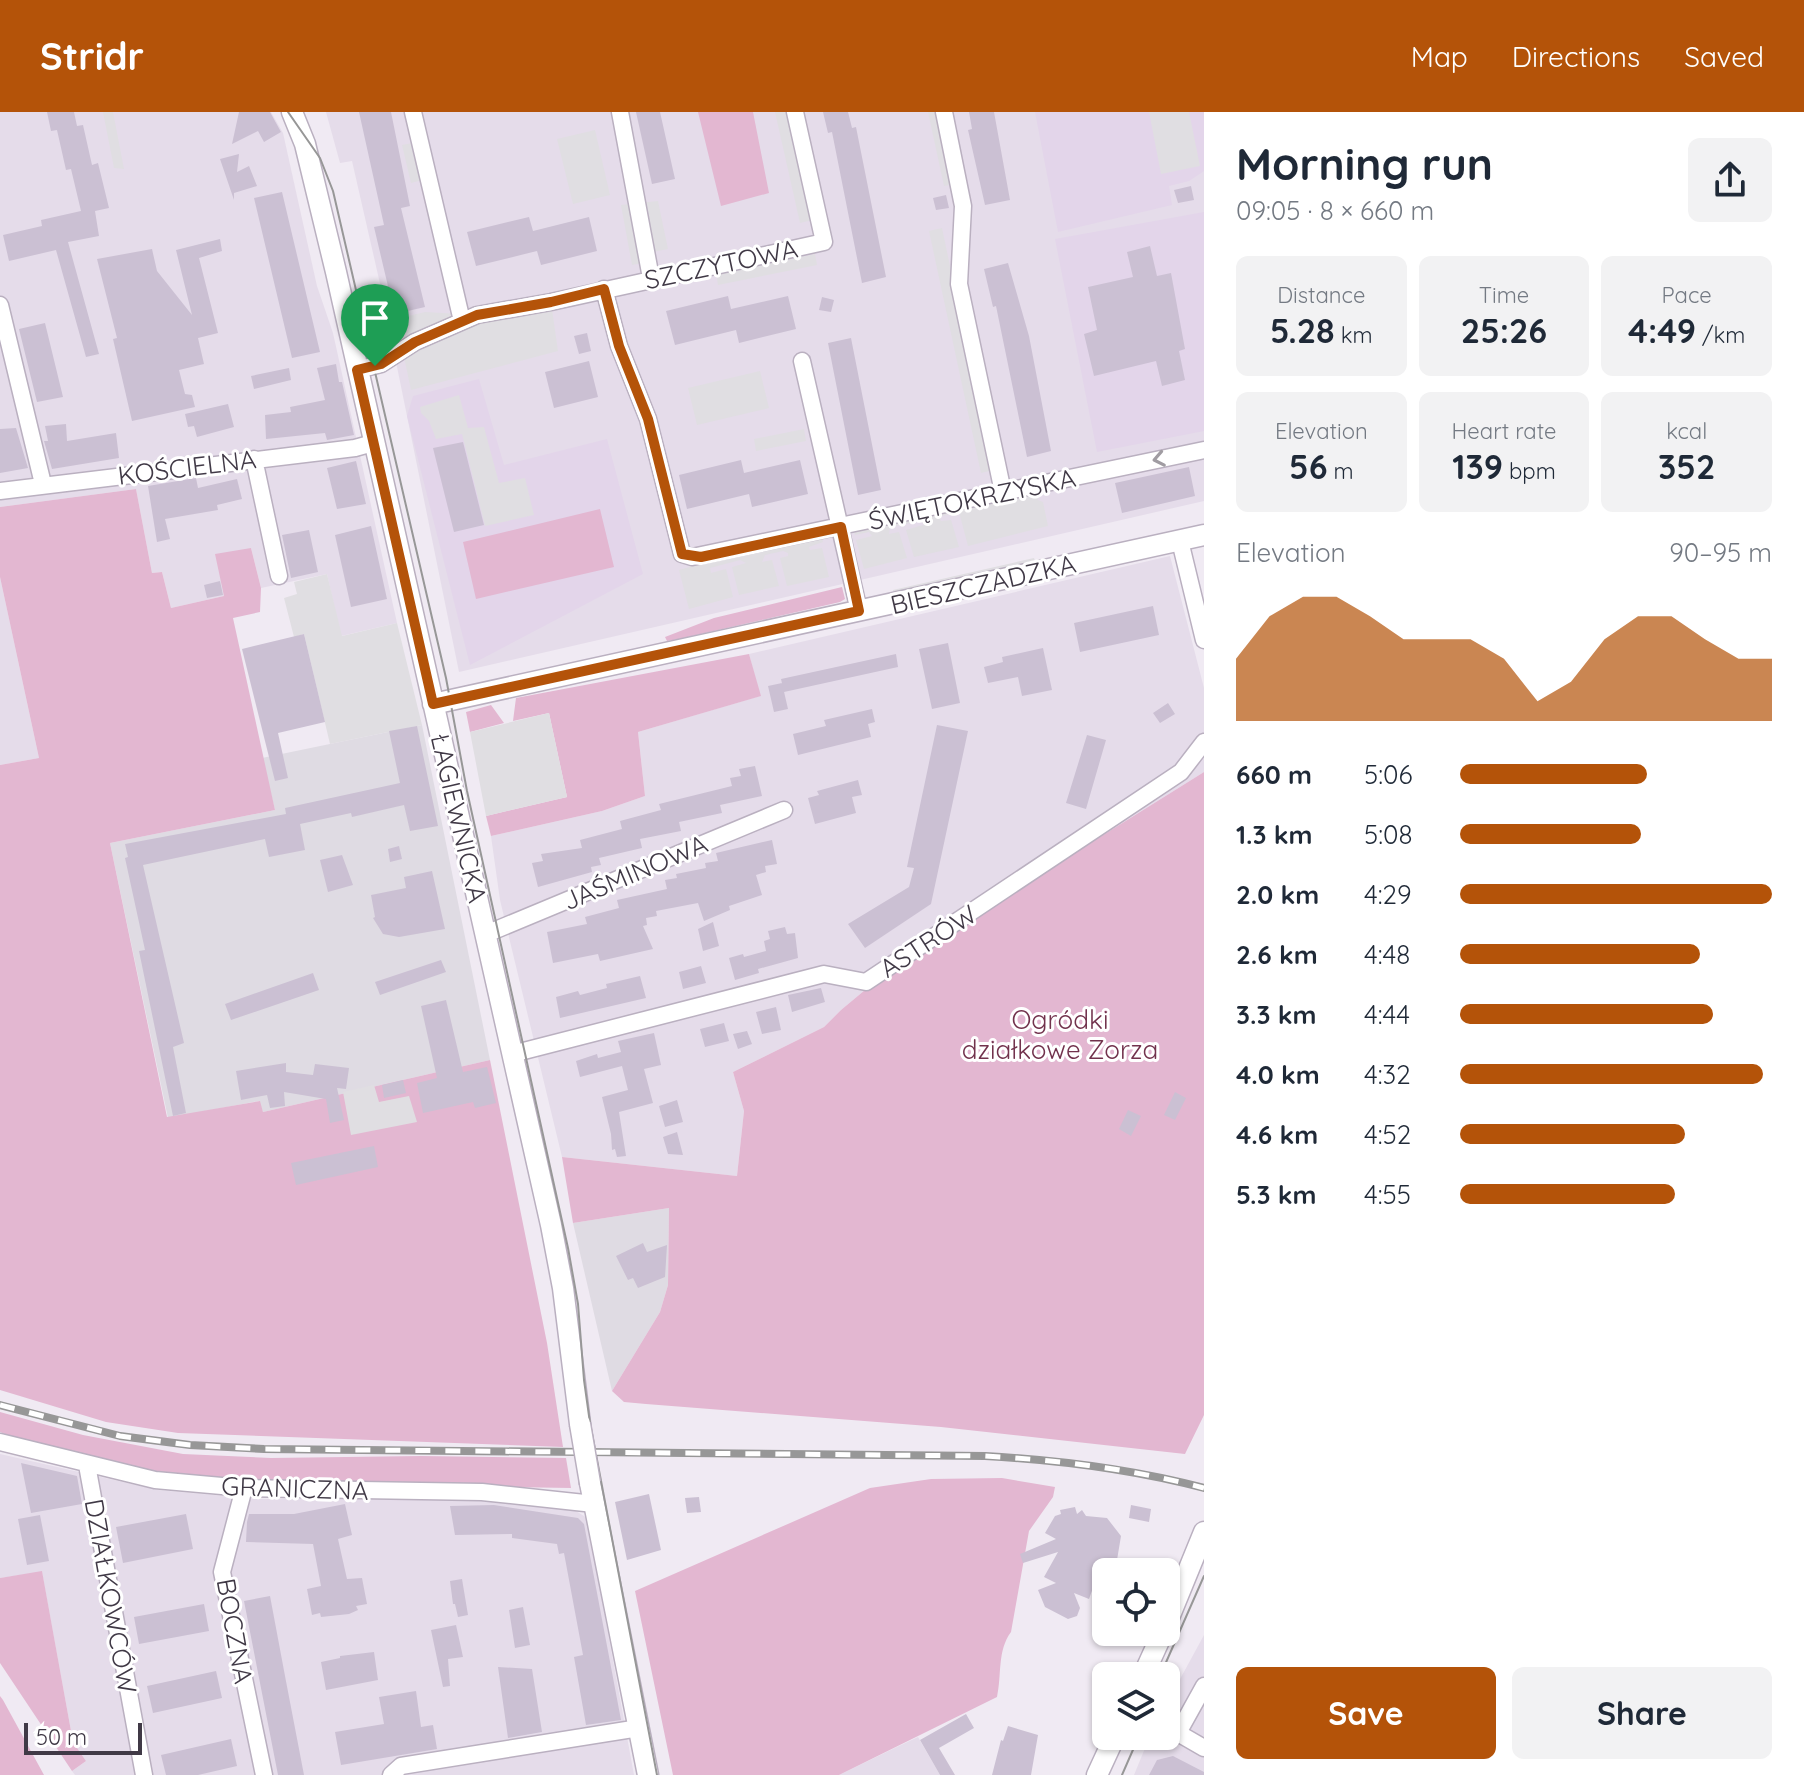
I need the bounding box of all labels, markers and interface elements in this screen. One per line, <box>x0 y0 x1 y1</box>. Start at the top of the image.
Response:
text: Stridr <box>40 32 144 80</box>
text: Map <box>1411 39 1468 74</box>
text: Directions <box>1512 39 1640 74</box>
text: Saved <box>1684 39 1764 74</box>
text: Morning run <box>1236 136 1493 191</box>
button: share <box>1688 138 1772 222</box>
text: 09:05 · 8 × 660 m <box>1236 194 1434 227</box>
street label: SZCZYTOWA <box>641 232 801 296</box>
text: Distance <box>1277 281 1365 309</box>
text: Time <box>1479 281 1529 309</box>
text: Pace <box>1662 281 1712 309</box>
pin <box>341 284 409 366</box>
icon: arrive <box>353 296 397 340</box>
text: 5.28 <box>1270 309 1335 352</box>
text: 25:26 <box>1461 309 1547 352</box>
text: 4:49 <box>1628 309 1696 352</box>
text: km <box>1335 321 1373 349</box>
text: /km <box>1696 321 1745 349</box>
text: Elevation <box>1275 417 1368 445</box>
text: Heart rate <box>1452 417 1556 445</box>
text: kcal <box>1666 417 1707 445</box>
street label: KOŚCIELNA <box>116 442 258 492</box>
text: 56 <box>1289 445 1327 488</box>
text: 139 <box>1452 445 1503 488</box>
text: 352 <box>1658 445 1715 488</box>
one-way arrow <box>1152 449 1165 466</box>
text: m <box>1327 457 1354 485</box>
text: bpm <box>1503 457 1556 485</box>
street label: ŚWIĘTOKRZYSKA <box>865 461 1079 537</box>
text: Elevation <box>1236 536 1346 569</box>
text: 90–95 m <box>1669 536 1772 569</box>
street label: BIESZCZADZKA <box>887 547 1079 621</box>
street label: ŁAGIEWNICKA <box>423 730 495 906</box>
text: 660 m <box>1236 758 1312 791</box>
text: 5:06 <box>1364 758 1413 791</box>
text: 1.3 km <box>1236 818 1313 851</box>
text: 5:08 <box>1364 818 1413 851</box>
street label: JAŚMINOWA <box>558 827 712 917</box>
text: 2.0 km <box>1236 878 1319 911</box>
text: 4:29 <box>1364 878 1411 911</box>
street label: ASTRÓW <box>873 897 983 985</box>
text: 2.6 km <box>1236 938 1318 971</box>
text: 4:48 <box>1364 938 1410 971</box>
text: 3.3 km <box>1236 998 1316 1031</box>
text: 4:44 <box>1364 998 1410 1031</box>
park label: Ogródki działkowe Zorza <box>962 1003 1158 1066</box>
text: 4.0 km <box>1236 1058 1320 1091</box>
text: 4:32 <box>1364 1058 1411 1091</box>
text: 4.6 km <box>1236 1118 1318 1151</box>
text: 4:52 <box>1364 1118 1411 1151</box>
text: 5.3 km <box>1236 1178 1316 1211</box>
text: 4:55 <box>1364 1178 1411 1211</box>
street label: GRANICZNA <box>221 1469 369 1507</box>
street label: DZIAŁKOWCÓW <box>78 1496 144 1696</box>
map controls <box>1092 1558 1180 1750</box>
button: locate <box>1092 1558 1180 1646</box>
street label: BOCZNA <box>210 1576 261 1686</box>
button: layers <box>1092 1662 1180 1750</box>
button: Save <box>1236 1667 1496 1759</box>
button: Share <box>1512 1667 1772 1759</box>
scale bar <box>24 1719 142 1755</box>
text: 50 m <box>36 1723 87 1751</box>

